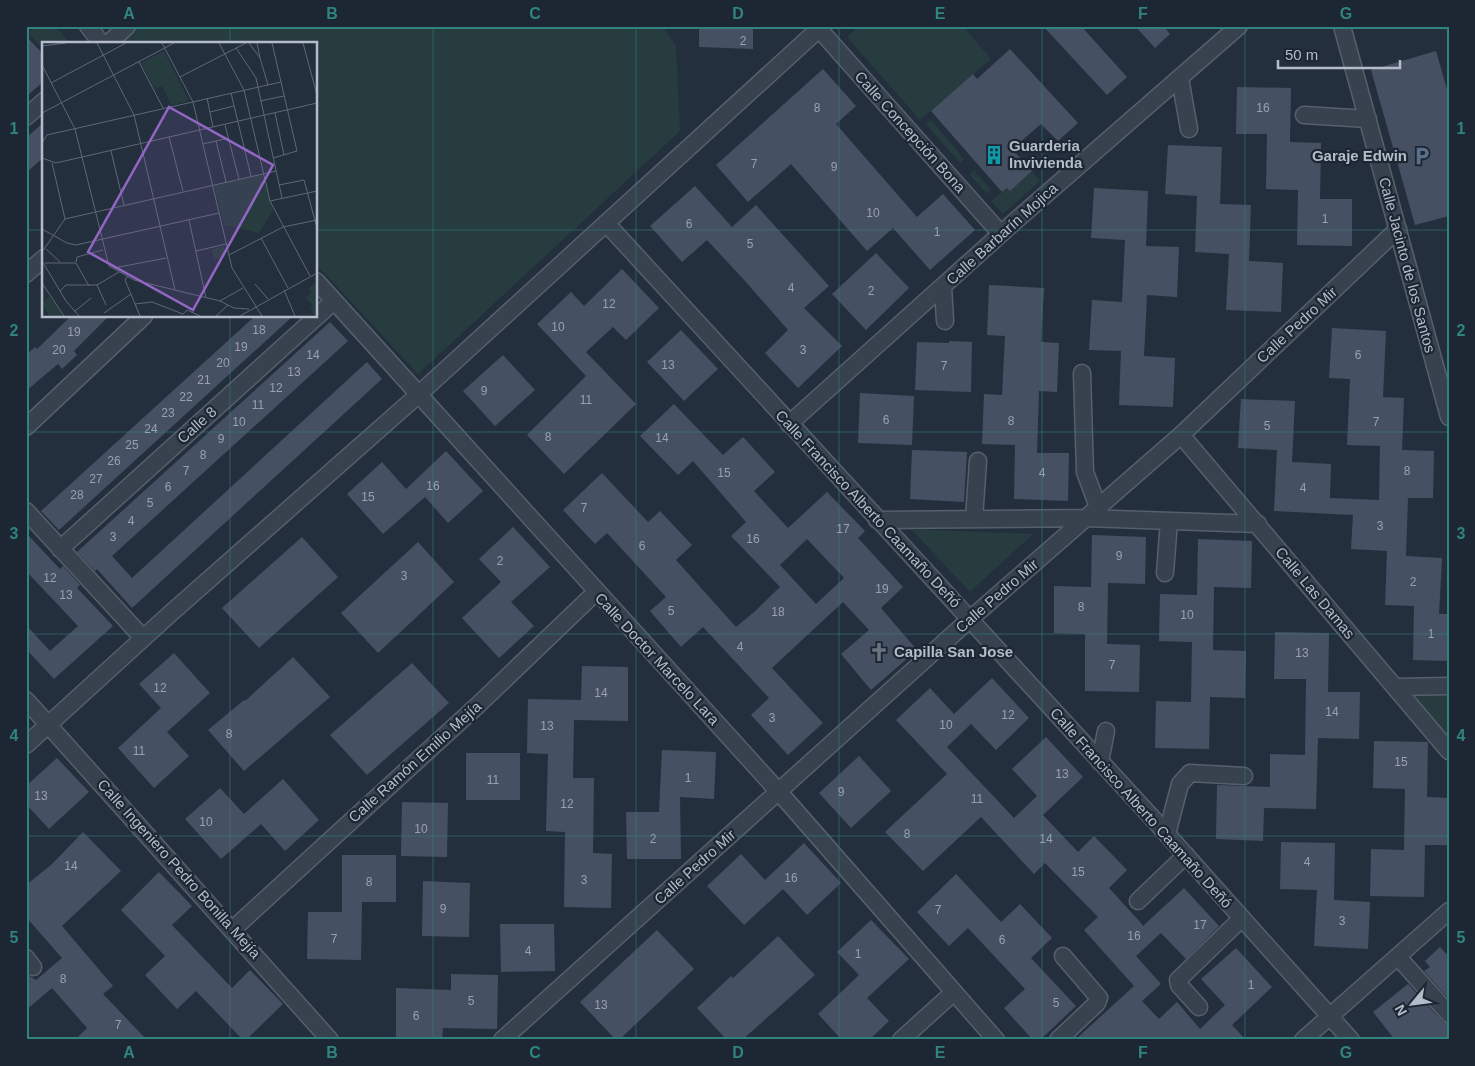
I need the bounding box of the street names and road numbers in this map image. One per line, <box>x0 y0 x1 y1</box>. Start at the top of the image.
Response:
street label: Calle Concepción Bona <box>852 68 970 196</box>
street label: Calle Jacinto de los Santos <box>1376 175 1439 354</box>
street label: Calle Barbarín Mojica <box>943 179 1061 288</box>
street label: Calle Pedro Mir <box>1253 283 1340 366</box>
street label: Calle 8 <box>174 403 220 447</box>
street label: Calle Francisco Alberto Caamaño Deñó <box>772 407 964 611</box>
street label: Calle Las Damas <box>1272 543 1359 642</box>
street label: Calle Pedro Mir <box>952 555 1041 636</box>
street label: Calle Doctor Marcelo Lara <box>592 589 723 729</box>
street label: Calle Ramón Emilio Mejía <box>345 697 485 826</box>
street label: Calle Francisco Alberto Caamaño Deñó <box>1047 704 1236 911</box>
street label: Calle Ingeniero Pedro Bonilla Mejía <box>94 776 265 962</box>
street label: Calle Pedro Mir <box>651 826 739 908</box>

